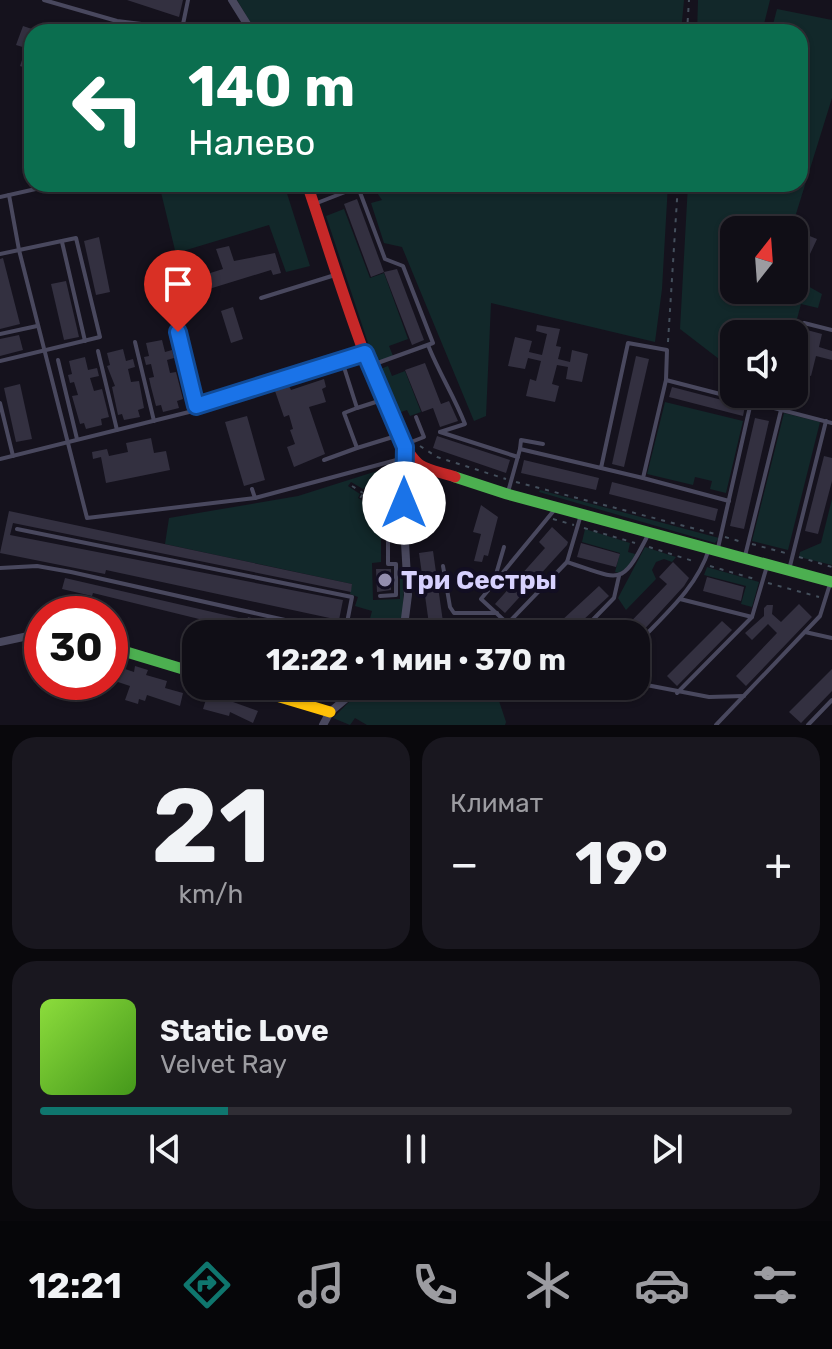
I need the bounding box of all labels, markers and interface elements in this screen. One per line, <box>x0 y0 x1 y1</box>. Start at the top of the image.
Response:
text: 140 m <box>188 54 355 120</box>
icon: left <box>56 56 160 160</box>
text: Налево <box>188 121 315 164</box>
north arrow <box>720 216 808 304</box>
map controls <box>720 216 808 408</box>
pin <box>144 250 212 332</box>
icon: arrive <box>156 262 200 306</box>
button: sound <box>720 320 808 408</box>
position arrow <box>362 461 446 545</box>
place label: Три Сестры <box>401 565 557 596</box>
marker: Три Сестры <box>376 571 394 589</box>
speed limit sign: 30 <box>24 596 128 700</box>
text: 12:22 · 1 мин · 370 m <box>266 642 566 678</box>
text: 21 <box>151 765 271 888</box>
text: Климат <box>450 788 543 819</box>
text: 19° <box>575 828 668 899</box>
text: − <box>450 838 479 890</box>
text: + <box>765 838 792 890</box>
text: km/h <box>179 879 243 910</box>
text: Static Love <box>160 1013 329 1049</box>
text: Velvet Ray <box>160 1049 287 1080</box>
icon: previous <box>143 1127 187 1171</box>
icon: pause <box>394 1127 438 1171</box>
icon: next <box>645 1127 689 1171</box>
icon: directions <box>179 1257 235 1313</box>
icon: music <box>293 1257 349 1313</box>
icon: phone <box>407 1257 463 1313</box>
icon: climate <box>520 1257 576 1313</box>
icon: car <box>634 1257 690 1313</box>
icon: filters <box>747 1257 803 1313</box>
text: 12:21 <box>29 1264 122 1307</box>

